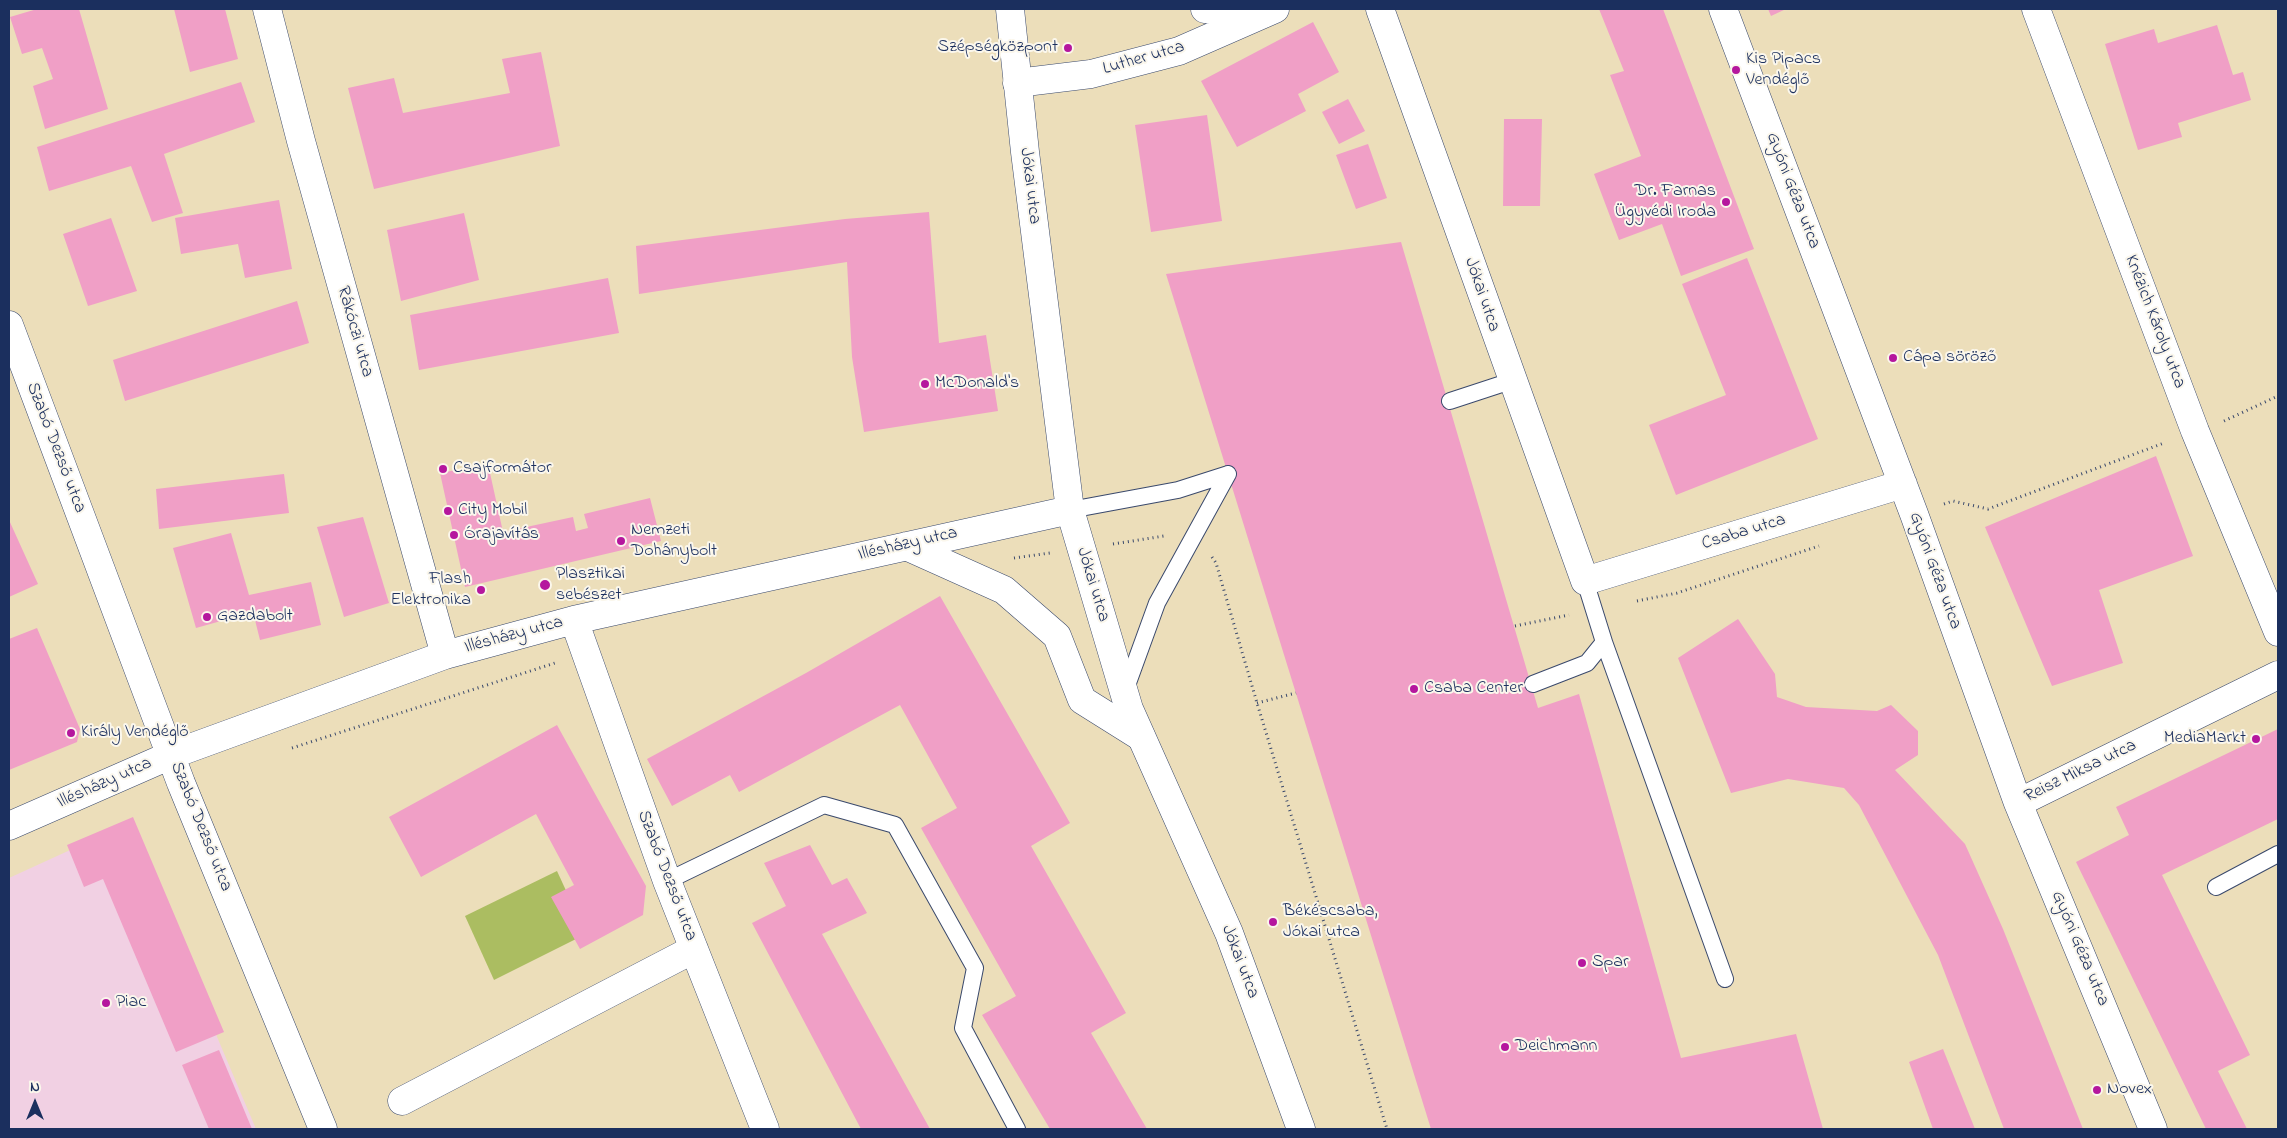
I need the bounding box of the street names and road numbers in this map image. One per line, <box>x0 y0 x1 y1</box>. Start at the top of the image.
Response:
street label: Luther utca <box>1101 37 1187 81</box>
street label: Gyóni Géza utca <box>1760 130 1824 252</box>
street label: Jókai utca <box>1014 146 1044 226</box>
street label: Knézich Károly utca <box>2119 252 2189 392</box>
street label: Jókai utca <box>1458 255 1504 335</box>
street label: Rákóczi utca <box>331 284 377 380</box>
street label: Szabó Dezső utca <box>20 380 90 516</box>
street label: Csaba utca <box>1699 510 1789 556</box>
street label: Gyóni Géza utca <box>1903 510 1965 632</box>
street label: Illésházy utca <box>856 523 960 567</box>
street label: Jókai utca <box>1070 545 1114 625</box>
street label: Illésházy utca <box>462 612 566 660</box>
street label: Reisz Miksa utca <box>2021 736 2141 808</box>
street label: Illésházy utca <box>54 754 156 814</box>
street label: Szabó Dezső utca <box>164 759 236 895</box>
street label: Szabó Dezső utca <box>631 808 701 944</box>
street label: Gyóni Géza utca <box>2045 888 2113 1010</box>
street label: Jókai utca <box>1215 922 1263 1002</box>

